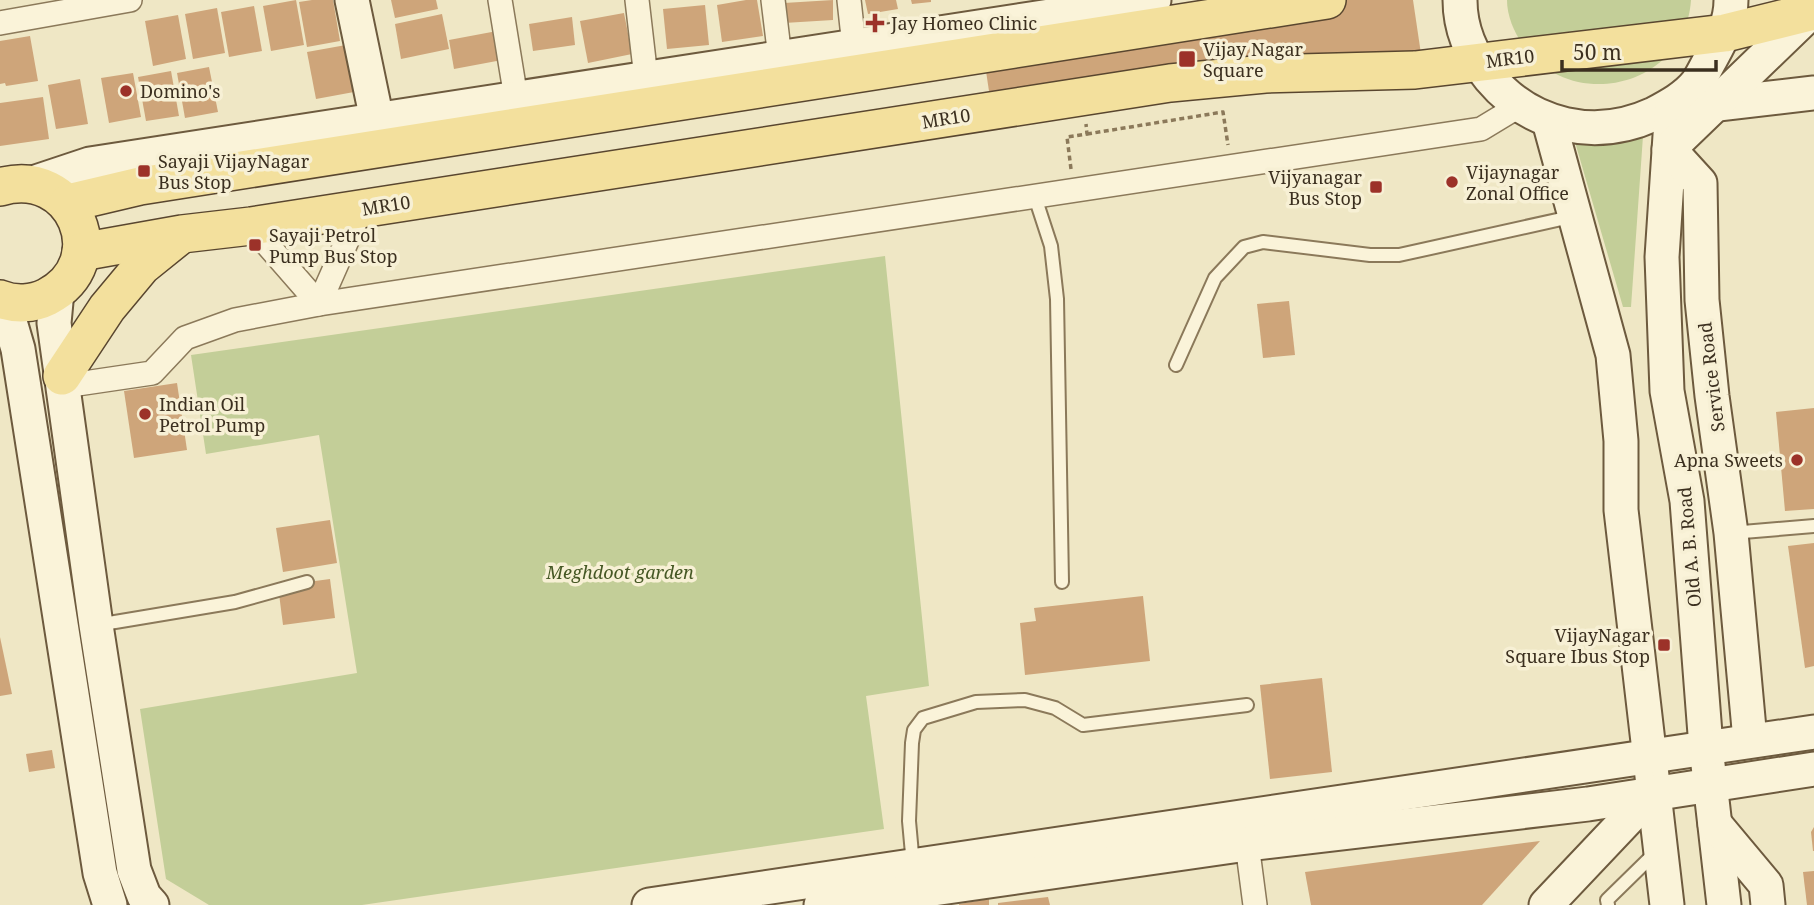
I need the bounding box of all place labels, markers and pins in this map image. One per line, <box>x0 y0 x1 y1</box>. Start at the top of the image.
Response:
place label: Jay Homeo Clinic <box>890 11 1037 35</box>
marker: Jay Homeo Clinic <box>865 13 885 33</box>
place label: Vijay Nagar Square <box>1203 37 1304 82</box>
marker: Vijay Nagar Square <box>1177 49 1197 69</box>
place label: Domino's <box>140 79 220 103</box>
marker: Domino's <box>118 83 134 99</box>
place label: Sayaji VijayNagar Bus Stop <box>158 149 310 194</box>
place label: Vijaynagar Zonal Office <box>1466 160 1569 205</box>
marker: Sayaji VijayNagar Bus Stop <box>136 163 152 179</box>
place label: Vijyanagar Bus Stop <box>1268 165 1363 210</box>
marker: Vijaynagar Zonal Office <box>1444 174 1460 190</box>
marker: Vijyanagar Bus Stop <box>1368 179 1384 195</box>
place label: Sayaji Petrol Pump Bus Stop <box>269 223 398 268</box>
marker: Sayaji Petrol Pump Bus Stop <box>247 237 263 253</box>
place label: Indian Oil Petrol Pump <box>159 392 265 437</box>
marker: Indian Oil Petrol Pump <box>137 406 153 422</box>
place label: Apna Sweets <box>1674 448 1783 472</box>
marker: Apna Sweets <box>1789 452 1805 468</box>
place label: VijayNagar Square Ibus Stop <box>1505 623 1651 668</box>
marker: VijayNagar Square Ibus Stop <box>1656 637 1672 653</box>

